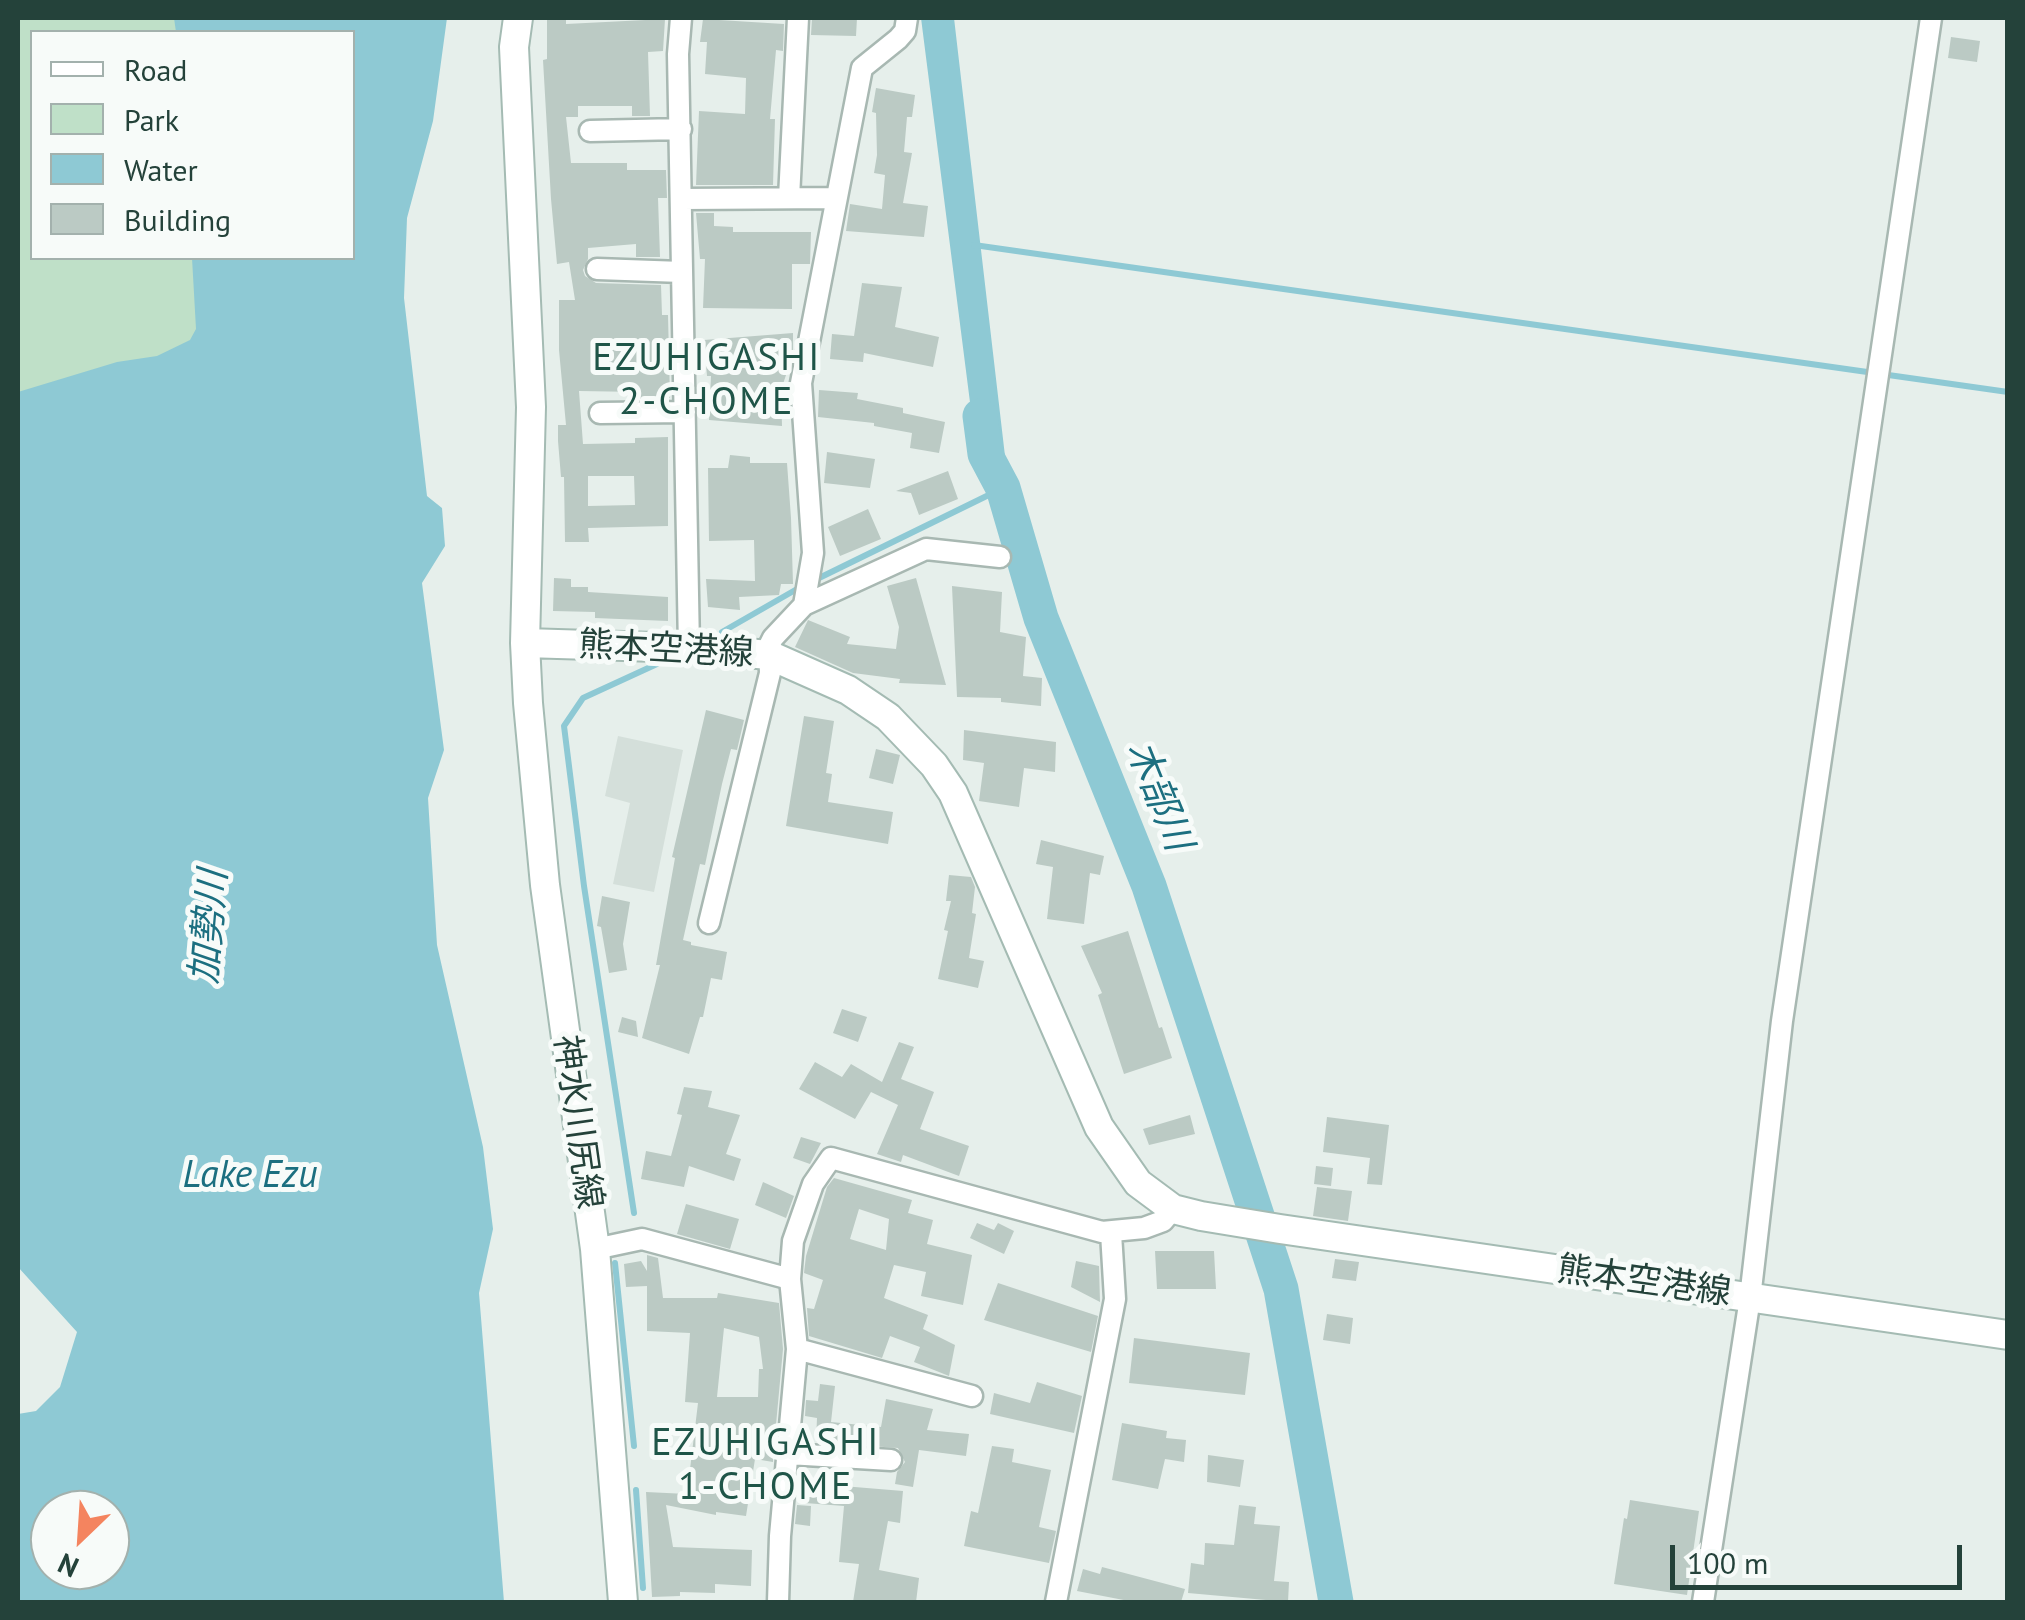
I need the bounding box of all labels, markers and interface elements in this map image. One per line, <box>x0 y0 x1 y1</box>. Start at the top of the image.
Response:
legend <box>30 30 355 260</box>
text: Road <box>124 50 188 89</box>
text: Park <box>124 100 179 139</box>
text: Water <box>124 150 198 189</box>
text: Building <box>124 200 231 239</box>
district label: EZUHIGASHI 2-CHOME <box>592 336 822 426</box>
street label: 熊本空港線 <box>578 624 754 676</box>
water label: 木部川 <box>1116 735 1200 857</box>
water label: 加勢川 <box>182 868 238 986</box>
street label: 神水川尻線 <box>544 1032 610 1212</box>
water label: Lake Ezu <box>183 1153 317 1199</box>
street label: 熊本空港線 <box>1554 1249 1734 1315</box>
district label: EZUHIGASHI 1-CHOME <box>651 1421 881 1510</box>
north arrow <box>30 1490 130 1590</box>
scale bar <box>1675 1525 1968 1587</box>
text: 100 m <box>1687 1543 1768 1582</box>
text: N <box>52 1545 84 1586</box>

